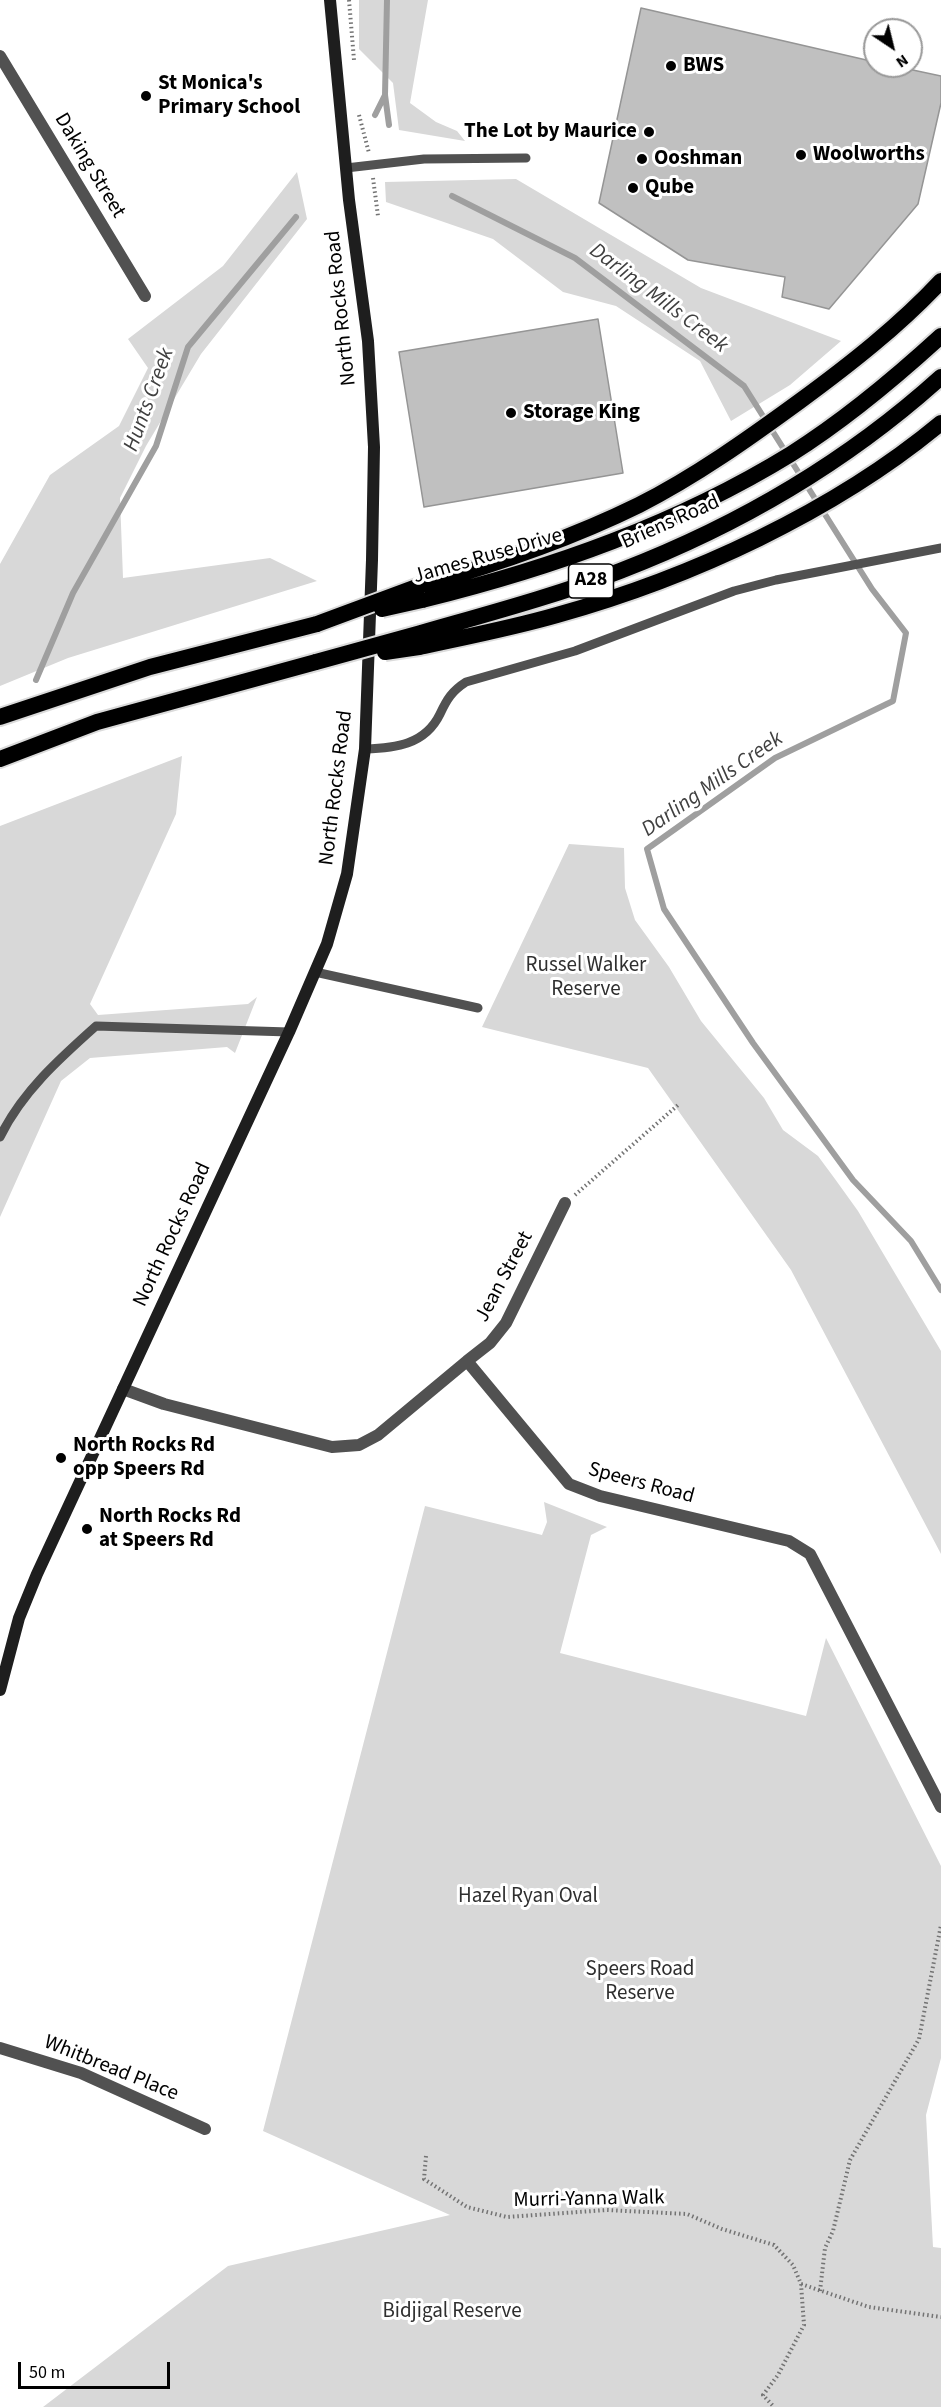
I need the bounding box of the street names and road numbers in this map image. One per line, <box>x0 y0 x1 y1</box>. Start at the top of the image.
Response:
street label: Daking Street <box>48 109 130 223</box>
street label: North Rocks Road <box>321 229 363 387</box>
street label: Briens Road <box>618 490 724 556</box>
street label: James Ruse Drive <box>411 524 565 590</box>
road number: A28 <box>568 564 614 598</box>
street label: North Rocks Road <box>315 709 359 867</box>
street label: North Rocks Road <box>129 1159 217 1311</box>
street label: Jean Street <box>471 1227 539 1327</box>
street label: Speers Road <box>585 1458 697 1510</box>
street label: Whitbread Place <box>40 2031 182 2107</box>
street label: Murri-Yanna Walk <box>513 2186 665 2214</box>

